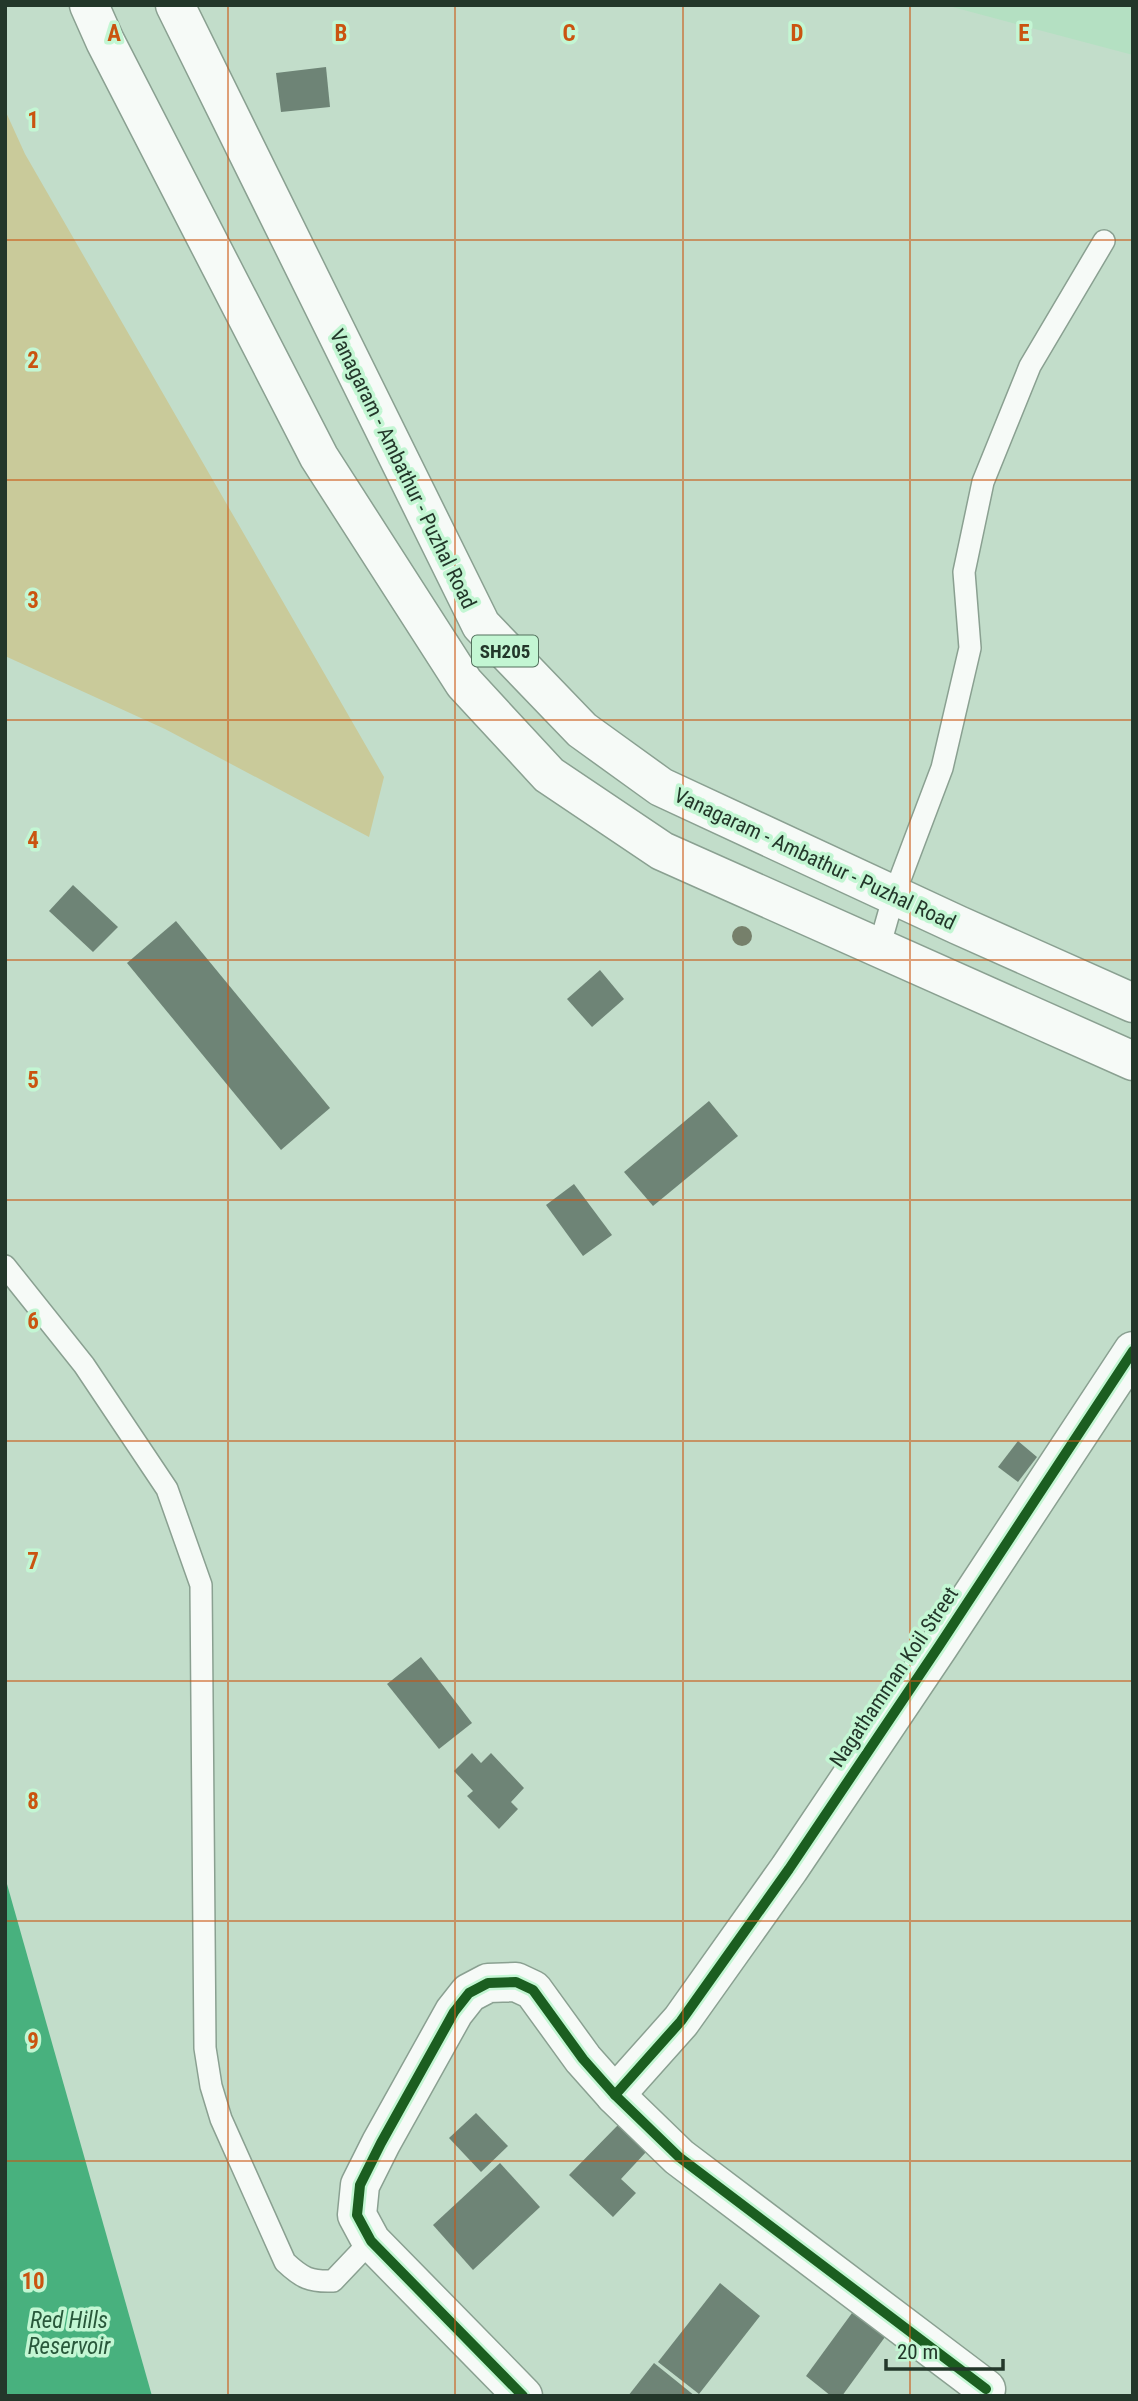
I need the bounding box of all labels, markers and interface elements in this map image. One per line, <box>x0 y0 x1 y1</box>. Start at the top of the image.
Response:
text: A <box>107 20 121 47</box>
text: B <box>335 20 347 47</box>
text: C <box>562 20 576 47</box>
text: D <box>791 20 804 47</box>
text: E <box>1018 20 1030 47</box>
text: 1 <box>27 107 39 134</box>
street label: Vanagaram - Ambathur - Puzhal Road <box>325 325 481 613</box>
text: 2 <box>27 347 39 374</box>
text: 3 <box>27 587 39 614</box>
road number: SH205 <box>472 636 538 666</box>
street label: Vanagaram - Ambathur - Puzhal Road <box>670 783 960 935</box>
text: 4 <box>27 827 39 854</box>
text: 5 <box>27 1067 39 1094</box>
text: 6 <box>27 1308 39 1335</box>
text: 7 <box>27 1548 39 1575</box>
street label: Nagathamman Koil Street <box>825 1582 963 1772</box>
text: 8 <box>27 1788 39 1815</box>
text: 9 <box>27 2028 39 2055</box>
text: 10 <box>21 2268 45 2295</box>
water label: Red Hills Reservoir <box>28 2307 111 2360</box>
scale bar <box>886 2328 1003 2372</box>
text: 20 m <box>897 2340 938 2364</box>

